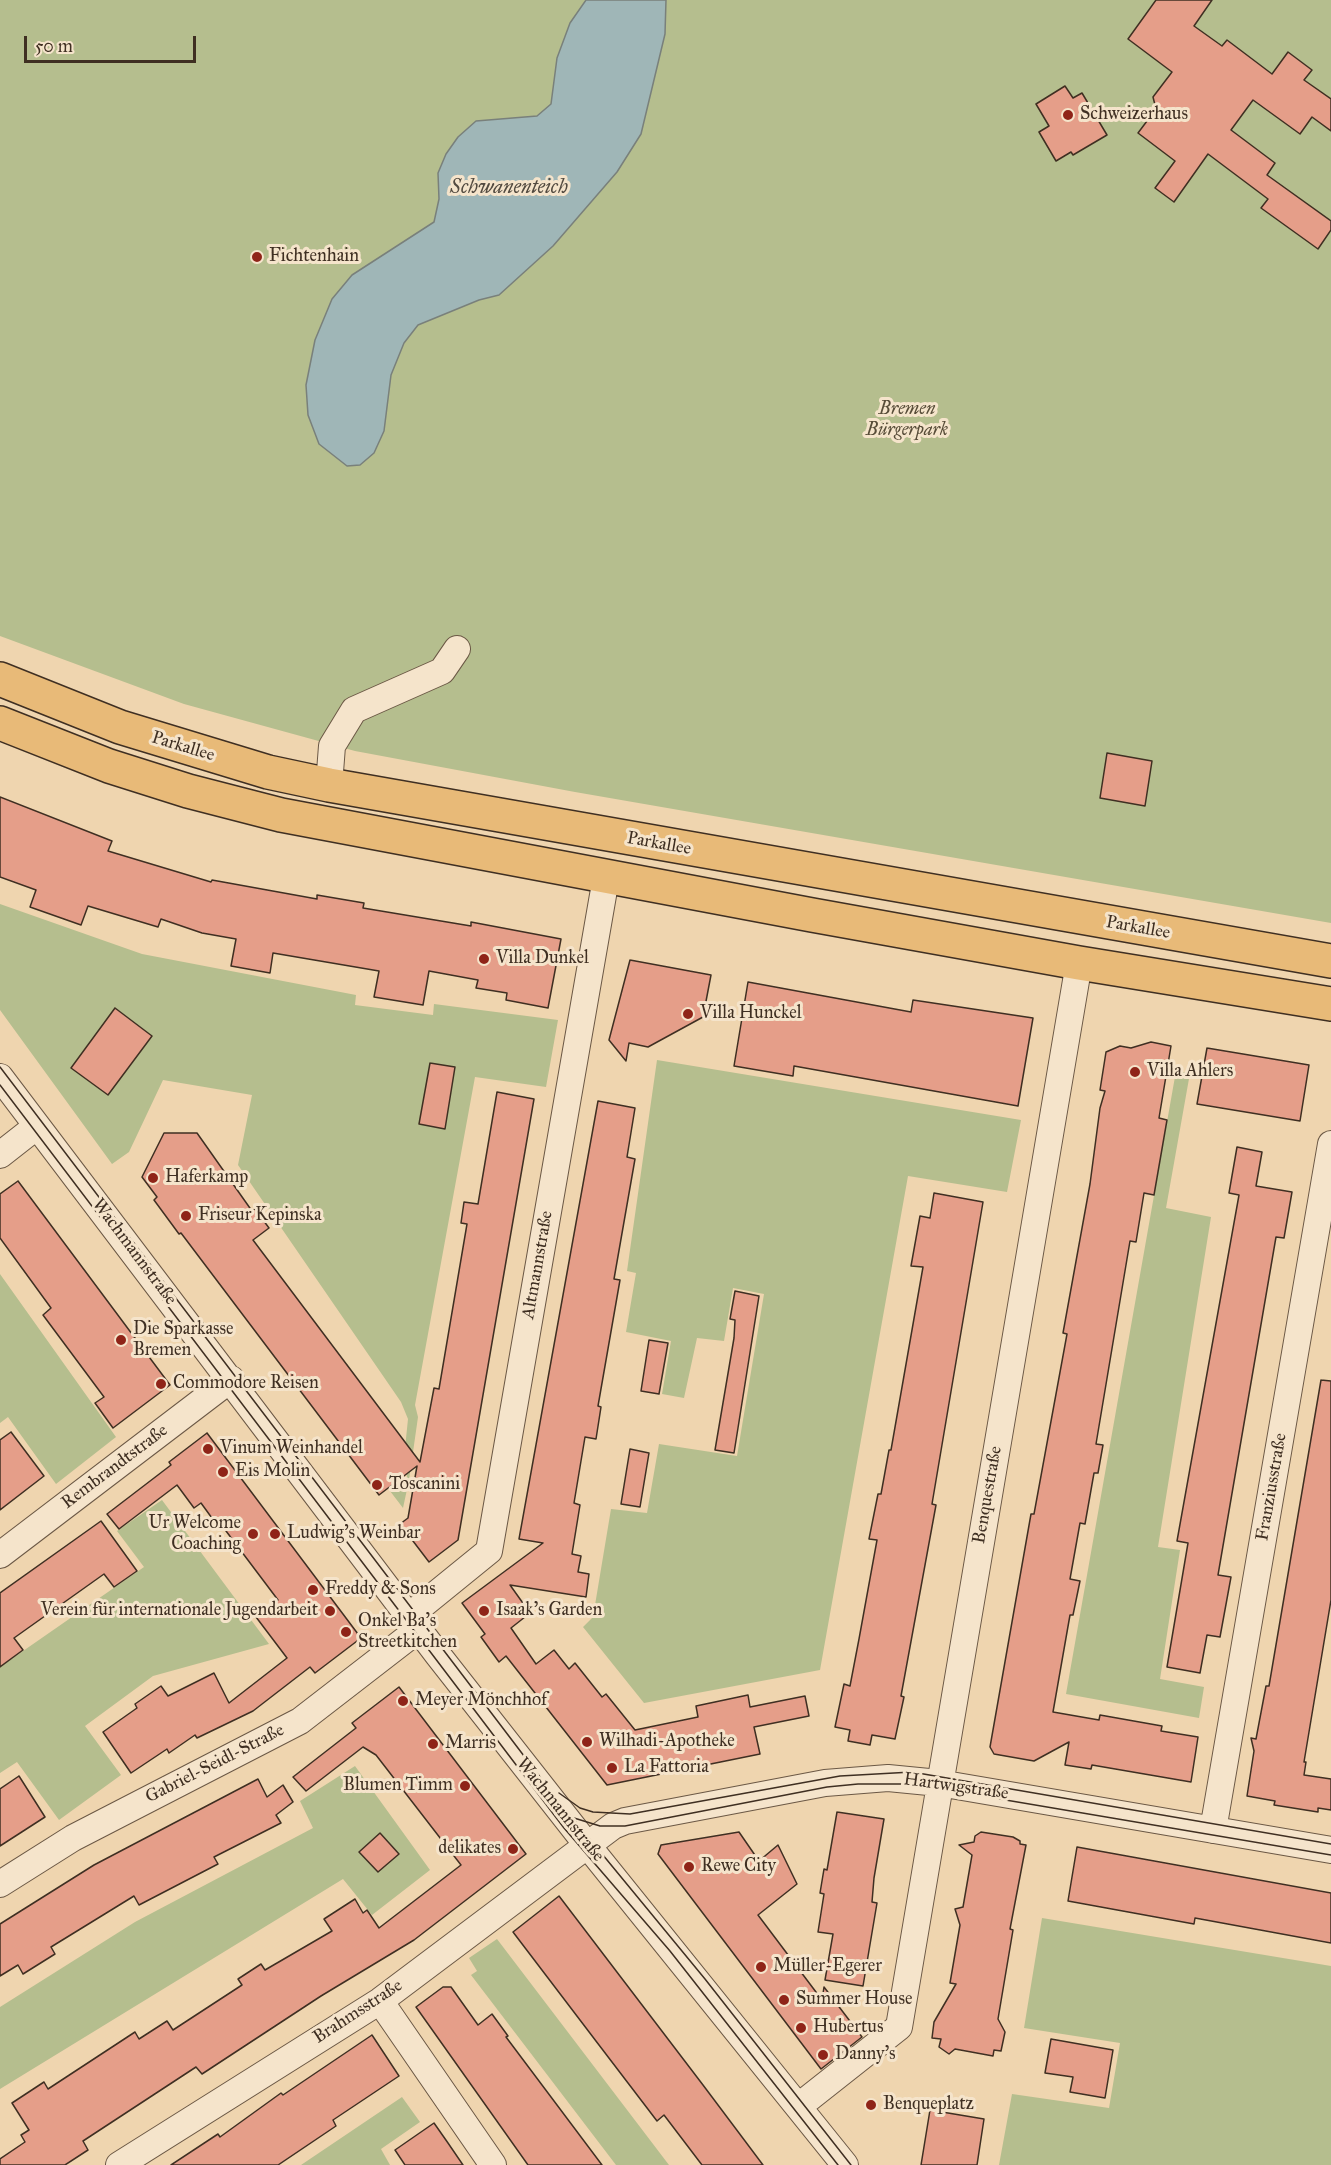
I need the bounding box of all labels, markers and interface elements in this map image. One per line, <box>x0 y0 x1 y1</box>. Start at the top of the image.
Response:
scale bar <box>27 24 200 62</box>
text: 50 m <box>35 35 73 57</box>
place label: Schweizerhaus <box>1080 104 1188 126</box>
marker: Schweizerhaus <box>1061 108 1075 122</box>
water label: Schwanenteich <box>450 176 568 200</box>
place label: Fichtenhain <box>269 246 359 268</box>
marker: Fichtenhain <box>250 250 264 264</box>
park label: Bremen Bürgerpark <box>866 399 948 442</box>
street label: Parkallee <box>149 727 217 767</box>
street label: Parkallee <box>625 828 693 860</box>
street label: Parkallee <box>1104 912 1172 944</box>
place label: Villa Dunkel <box>496 948 589 970</box>
marker: Villa Dunkel <box>477 952 491 966</box>
place label: Villa Hunckel <box>700 1003 802 1025</box>
marker: Villa Hunckel <box>681 1007 695 1021</box>
place label: Villa Ahlers <box>1147 1061 1233 1083</box>
marker: Villa Ahlers <box>1128 1065 1142 1079</box>
place label: Haferkamp <box>165 1167 248 1189</box>
marker: Haferkamp <box>146 1171 160 1185</box>
street label: Wachmannstraße <box>87 1194 181 1310</box>
place label: Friseur Kepinska <box>198 1205 322 1227</box>
marker: Friseur Kepinska <box>179 1209 193 1223</box>
street label: Altmannstraße <box>518 1209 558 1321</box>
place label: Die Sparkasse Bremen <box>133 1319 234 1362</box>
marker: Die Sparkasse Bremen <box>114 1333 128 1347</box>
place label: Commodore Reisen <box>173 1373 319 1395</box>
marker: Commodore Reisen <box>154 1377 168 1391</box>
street label: Rembrandtstraße <box>58 1420 172 1514</box>
street label: Franziusstraße <box>1252 1432 1292 1542</box>
place label: Vinum Weinhandel <box>220 1438 363 1460</box>
marker: Vinum Weinhandel <box>201 1442 215 1456</box>
street label: Benquestraße <box>969 1444 1007 1546</box>
place label: Eis Molin <box>235 1461 310 1483</box>
marker: Eis Molin <box>216 1465 230 1479</box>
place label: Toscanini <box>389 1474 460 1496</box>
marker: Toscanini <box>370 1478 384 1492</box>
place label: Ur Welcome Coaching <box>149 1513 241 1556</box>
place label: Ludwig's Weinbar <box>287 1523 420 1545</box>
marker: Ur Welcome Coaching <box>246 1527 260 1541</box>
marker: Ludwig's Weinbar <box>268 1527 282 1541</box>
place label: Freddy & Sons <box>325 1579 436 1601</box>
marker: Freddy & Sons <box>306 1583 320 1597</box>
place label: Verein für internationale Jugendarbeit <box>41 1600 318 1622</box>
place label: Isaak's Garden <box>496 1600 602 1622</box>
marker: Verein für internationale Jugendarbeit <box>323 1604 337 1618</box>
marker: Isaak's Garden <box>477 1604 491 1618</box>
place label: Onkel Ba's Streetkitchen <box>358 1611 457 1654</box>
marker: Onkel Ba's Streetkitchen <box>339 1625 353 1639</box>
place label: Meyer Mönchhof <box>415 1690 547 1712</box>
marker: Meyer Mönchhof <box>396 1694 410 1708</box>
street label: Gabriel-Seidl-Straße <box>142 1720 288 1808</box>
place label: Wilhadi-Apotheke <box>599 1731 735 1753</box>
place label: Marris <box>445 1733 496 1755</box>
marker: Wilhadi-Apotheke <box>580 1735 594 1749</box>
marker: Marris <box>426 1737 440 1751</box>
street label: Wachmannstraße <box>511 1754 609 1866</box>
place label: La Fattoria <box>624 1757 709 1779</box>
marker: La Fattoria <box>605 1761 619 1775</box>
street label: Hartwigstraße <box>902 1769 1010 1805</box>
place label: Blumen Timm <box>343 1775 453 1797</box>
marker: Blumen Timm <box>458 1779 472 1793</box>
place label: delikates <box>438 1838 501 1860</box>
marker: delikates <box>506 1842 520 1856</box>
place label: Rewe City <box>701 1856 776 1878</box>
marker: Rewe City <box>682 1860 696 1874</box>
place label: Müller-Egerer <box>773 1956 882 1978</box>
marker: Müller-Egerer <box>754 1960 768 1974</box>
street label: Brahmsstraße <box>309 1975 407 2049</box>
place label: Summer House <box>796 1989 912 2011</box>
marker: Summer House <box>777 1993 791 2007</box>
place label: Hubertus <box>813 2017 883 2039</box>
marker: Hubertus <box>794 2021 808 2035</box>
place label: Danny's <box>835 2044 896 2066</box>
marker: Danny's <box>816 2048 830 2062</box>
place label: Benqueplatz <box>883 2094 974 2116</box>
marker: Benqueplatz <box>864 2098 878 2112</box>

